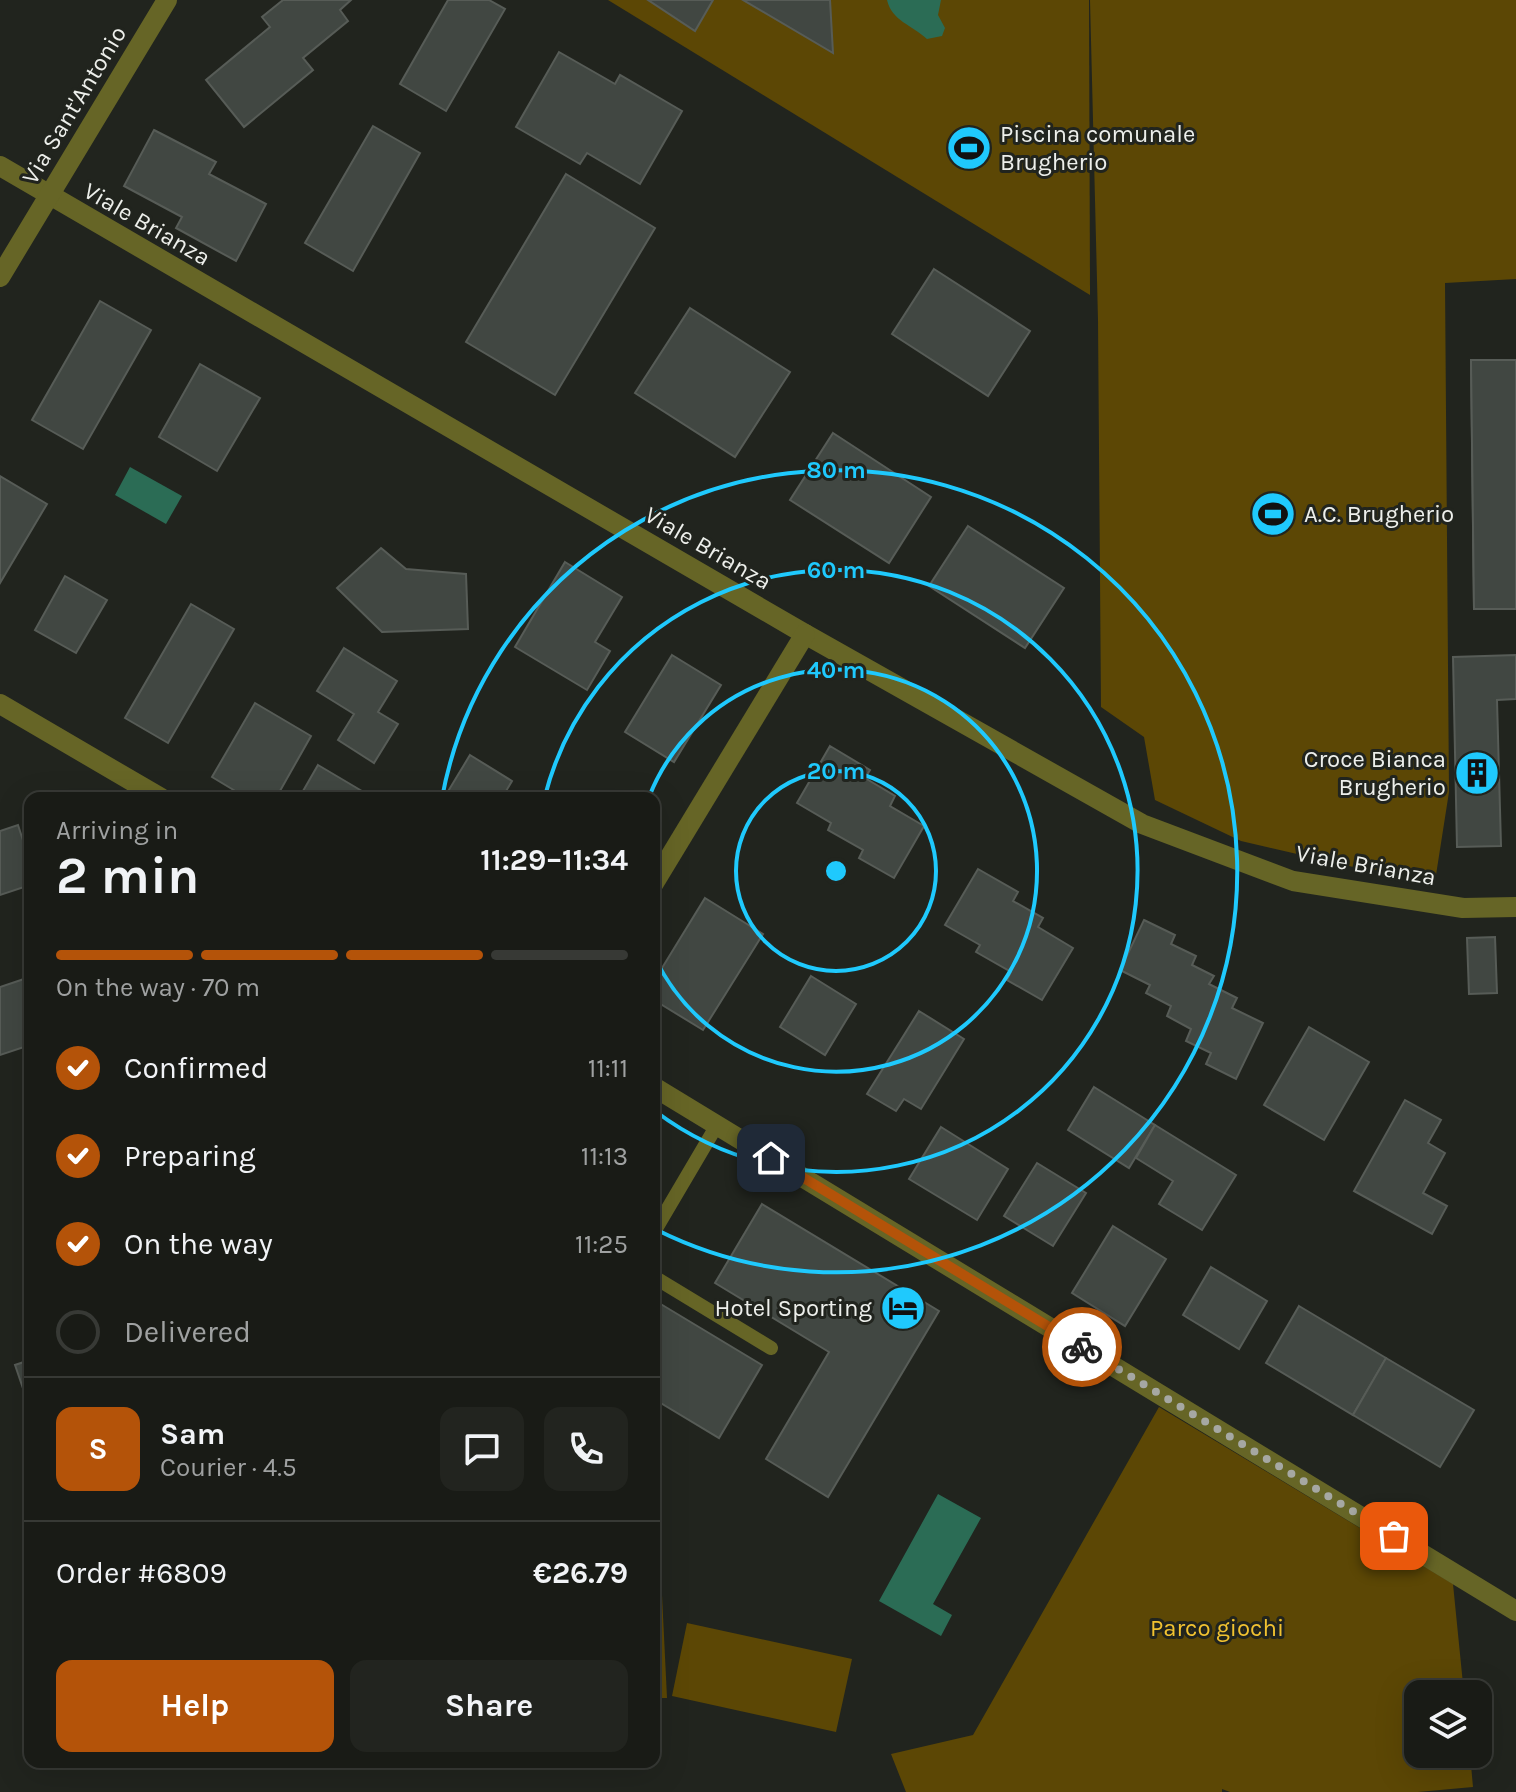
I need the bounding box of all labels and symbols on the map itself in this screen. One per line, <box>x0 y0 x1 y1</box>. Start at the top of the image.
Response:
street label: Via Sant'Antonio <box>16 21 132 189</box>
place label: Piscina comunale Brugherio <box>1000 120 1195 176</box>
sports icon: Piscina comunale Brugherio <box>945 124 993 172</box>
street label: Viale Brianza <box>79 176 215 272</box>
text: 80 m <box>806 456 866 484</box>
sports icon: A.C. Brugherio <box>1249 490 1297 538</box>
street label: Viale Brianza <box>640 500 776 596</box>
place label: A.C. Brugherio <box>1304 500 1454 528</box>
text: 60 m <box>807 556 865 584</box>
text: 40 m <box>807 656 865 684</box>
place label: Croce Bianca Brugherio <box>1304 745 1446 801</box>
building icon: Croce Bianca Brugherio <box>1453 749 1501 797</box>
text: 20 m <box>807 757 865 785</box>
street label: Viale Brianza <box>1294 839 1438 891</box>
centre of rings <box>822 857 850 885</box>
pin <box>737 1124 805 1192</box>
hotel icon: Hotel Sporting <box>879 1284 927 1332</box>
place label: Hotel Sporting <box>715 1294 872 1322</box>
courier <box>1042 1307 1122 1387</box>
pin <box>1360 1502 1428 1570</box>
park label: Parco giochi <box>1150 1614 1284 1642</box>

